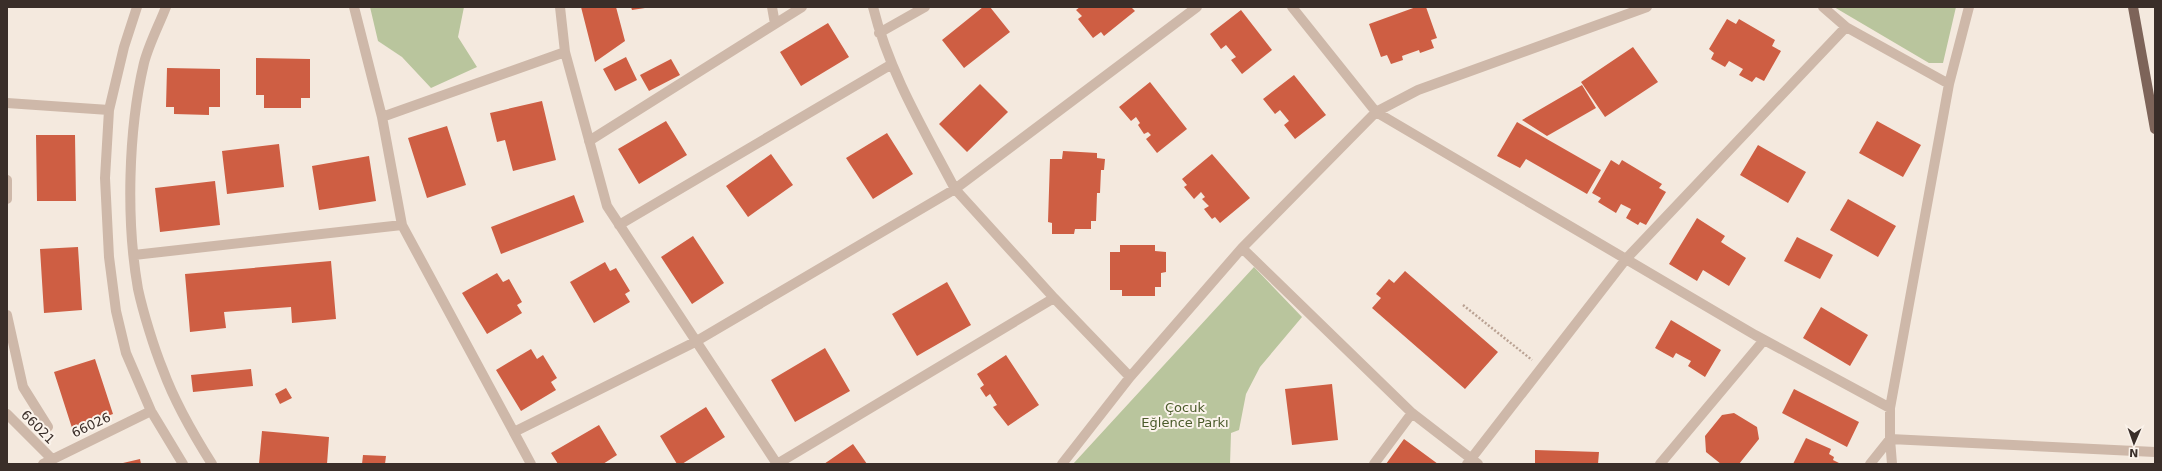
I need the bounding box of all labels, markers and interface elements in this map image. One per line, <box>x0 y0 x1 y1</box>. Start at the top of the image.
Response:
park label: Çocuk Eğlence Parkı <box>1141 400 1229 430</box>
street label: 66021 <box>18 407 58 447</box>
street label: 66026 <box>69 409 113 441</box>
north arrow <box>2114 423 2154 463</box>
text: N <box>2129 446 2139 459</box>

